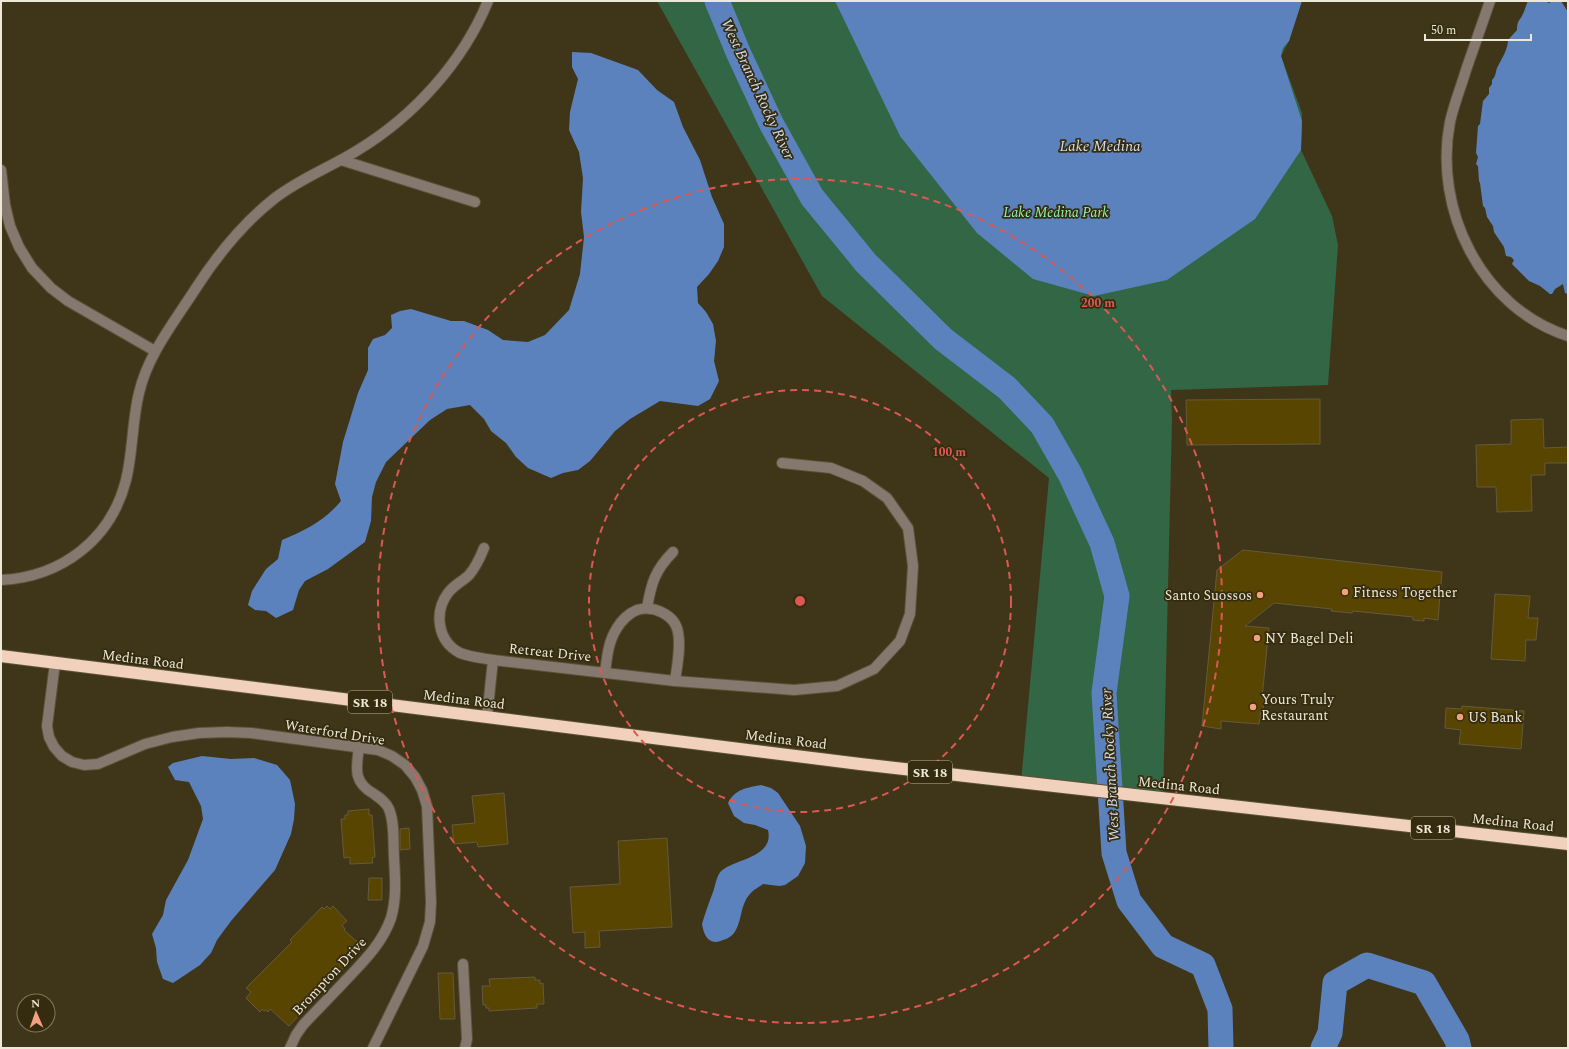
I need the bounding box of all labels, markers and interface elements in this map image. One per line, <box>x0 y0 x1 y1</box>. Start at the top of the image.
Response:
water label: West Branch Rocky River <box>715 15 801 164</box>
scale bar <box>1425 16 1531 42</box>
text: 50 m <box>1431 21 1456 40</box>
water label: Lake Medina <box>1059 135 1141 158</box>
park label: Lake Medina Park <box>1003 202 1109 223</box>
text: 200 m <box>1081 294 1115 313</box>
text: 100 m <box>932 443 966 462</box>
place label: Fitness Together <box>1353 582 1458 603</box>
place label: Santo Suossos <box>1165 585 1252 606</box>
marker: Fitness Together <box>1340 587 1350 597</box>
marker: Santo Suossos <box>1255 590 1265 600</box>
centre of rings <box>793 594 807 608</box>
place label: NY Bagel Deli <box>1265 628 1354 649</box>
marker: NY Bagel Deli <box>1252 633 1262 643</box>
street label: Retreat Drive <box>508 638 593 667</box>
street label: Medina Road <box>101 644 185 675</box>
street label: Medina Road <box>422 684 506 715</box>
water label: West Branch Rocky River <box>1095 687 1126 842</box>
place label: Yours Truly Restaurant <box>1261 689 1335 726</box>
road number: SR 18 <box>348 691 392 713</box>
marker: Yours Truly Restaurant <box>1248 702 1258 712</box>
place label: US Bank <box>1468 707 1522 728</box>
marker: US Bank <box>1455 712 1465 722</box>
street label: Waterford Drive <box>283 714 387 751</box>
street label: Medina Road <box>744 724 828 755</box>
road number: SR 18 <box>908 761 952 783</box>
street label: Medina Road <box>1137 771 1221 800</box>
street label: Medina Road <box>1471 808 1555 837</box>
road number: SR 18 <box>1411 817 1455 839</box>
street label: Brompton Drive <box>287 932 372 1020</box>
north arrow <box>16 993 56 1033</box>
text: N <box>31 995 40 1012</box>

